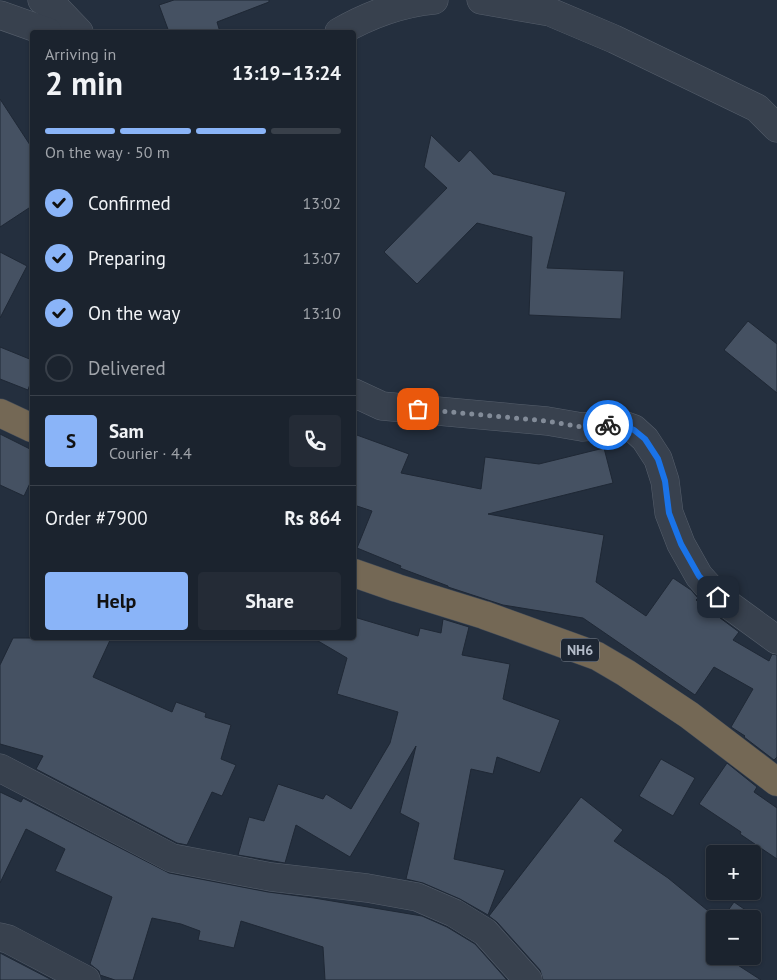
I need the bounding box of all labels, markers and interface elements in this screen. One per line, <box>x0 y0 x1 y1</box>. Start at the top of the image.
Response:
text: Arriving in <box>45 44 116 64</box>
text: 13:19–13:24 <box>232 61 341 85</box>
text: 2 min <box>45 62 123 104</box>
text: On the way · 50 m <box>45 142 170 162</box>
icon: check <box>45 189 73 217</box>
text: Confirmed <box>88 191 171 215</box>
text: 13:02 <box>303 193 341 213</box>
icon: check <box>45 244 73 272</box>
text: Preparing <box>88 246 166 270</box>
text: 13:07 <box>303 248 341 268</box>
icon: check <box>45 299 73 327</box>
text: On the way <box>88 301 180 325</box>
text: 13:10 <box>303 303 341 323</box>
text: Delivered <box>88 356 166 380</box>
pin <box>397 388 439 430</box>
icon: bag <box>404 395 432 423</box>
courier <box>583 400 633 450</box>
icon: bike <box>594 411 622 439</box>
button: phone <box>289 415 341 467</box>
text: Sam <box>109 419 144 443</box>
text: S <box>66 429 76 453</box>
text: Courier · 4.4 <box>109 443 192 463</box>
text: Order #7900 <box>45 506 148 530</box>
text: Rs 864 <box>284 506 341 530</box>
button: Help <box>45 572 188 630</box>
button: Share <box>198 572 341 630</box>
pin <box>697 576 739 618</box>
icon: home <box>704 583 732 611</box>
road number: NH6 <box>561 638 599 662</box>
map controls <box>706 845 761 965</box>
button: + <box>706 845 761 900</box>
button: − <box>706 910 761 965</box>

